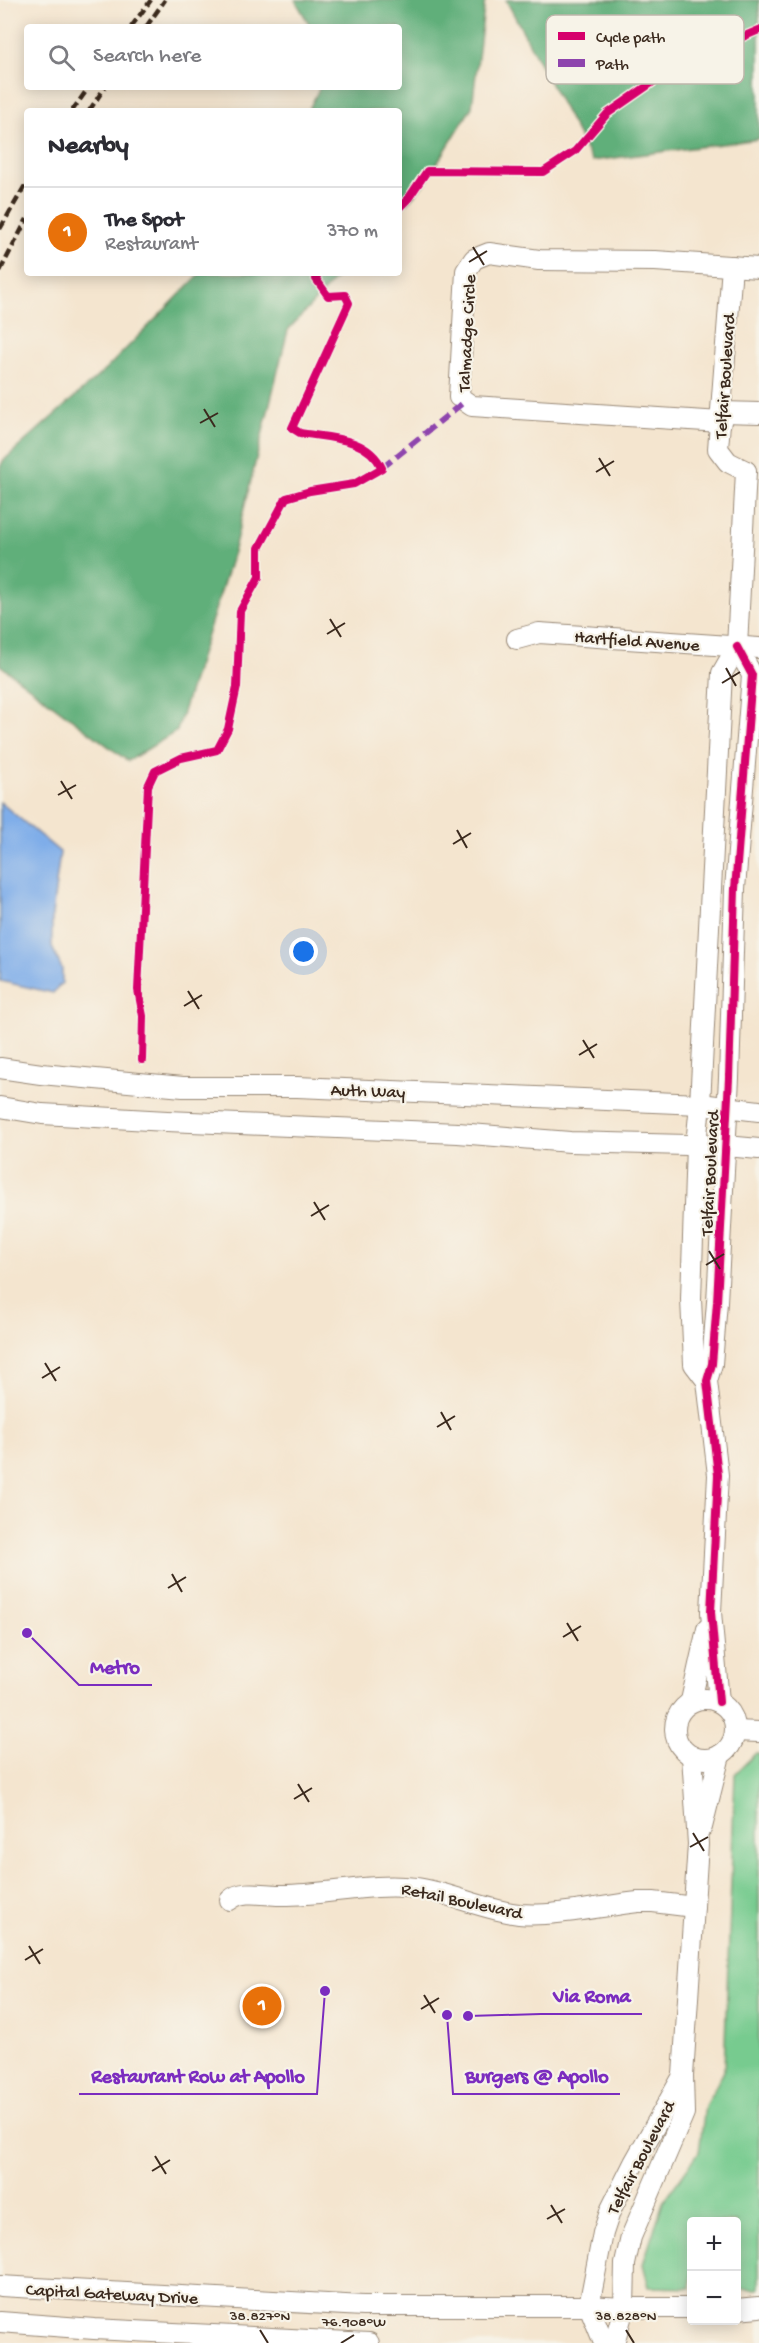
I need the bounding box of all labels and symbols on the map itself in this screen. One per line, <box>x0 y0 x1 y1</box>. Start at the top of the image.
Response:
legend <box>546 15 744 84</box>
text: Cycle path <box>596 30 666 49</box>
text: Path <box>595 57 629 76</box>
street label: Talmadge Circle <box>455 273 482 393</box>
street label: Telfair Boulevard <box>712 311 741 440</box>
street label: Hartfield Avenue <box>573 628 701 657</box>
your location <box>289 937 318 966</box>
street label: Auth Way <box>330 1081 406 1104</box>
street label: Telfair Boulevard <box>698 1109 725 1237</box>
callout: Metro <box>79 1647 152 1685</box>
text: Metro <box>90 1658 141 1681</box>
street label: Retail Boulevard <box>399 1879 525 1926</box>
callout: Via Roma <box>541 1976 642 2014</box>
pin: 1 <box>242 1984 282 2028</box>
text: Via Roma <box>552 1987 632 2010</box>
callout: Restaurant Row at Apollo <box>79 2056 317 2094</box>
callout: Burgers @ Apollo <box>453 2056 620 2094</box>
text: Restaurant Row at Apollo <box>90 2067 305 2090</box>
text: Burgers @ Apollo <box>464 2067 609 2090</box>
street label: Telfair Boulevard <box>603 2097 682 2219</box>
street label: Capital Gateway Drive <box>25 2281 199 2311</box>
text: 38.827°N <box>229 2308 291 2326</box>
text: 38.828°N <box>594 2308 657 2326</box>
text: 76.908°W <box>321 2314 386 2332</box>

